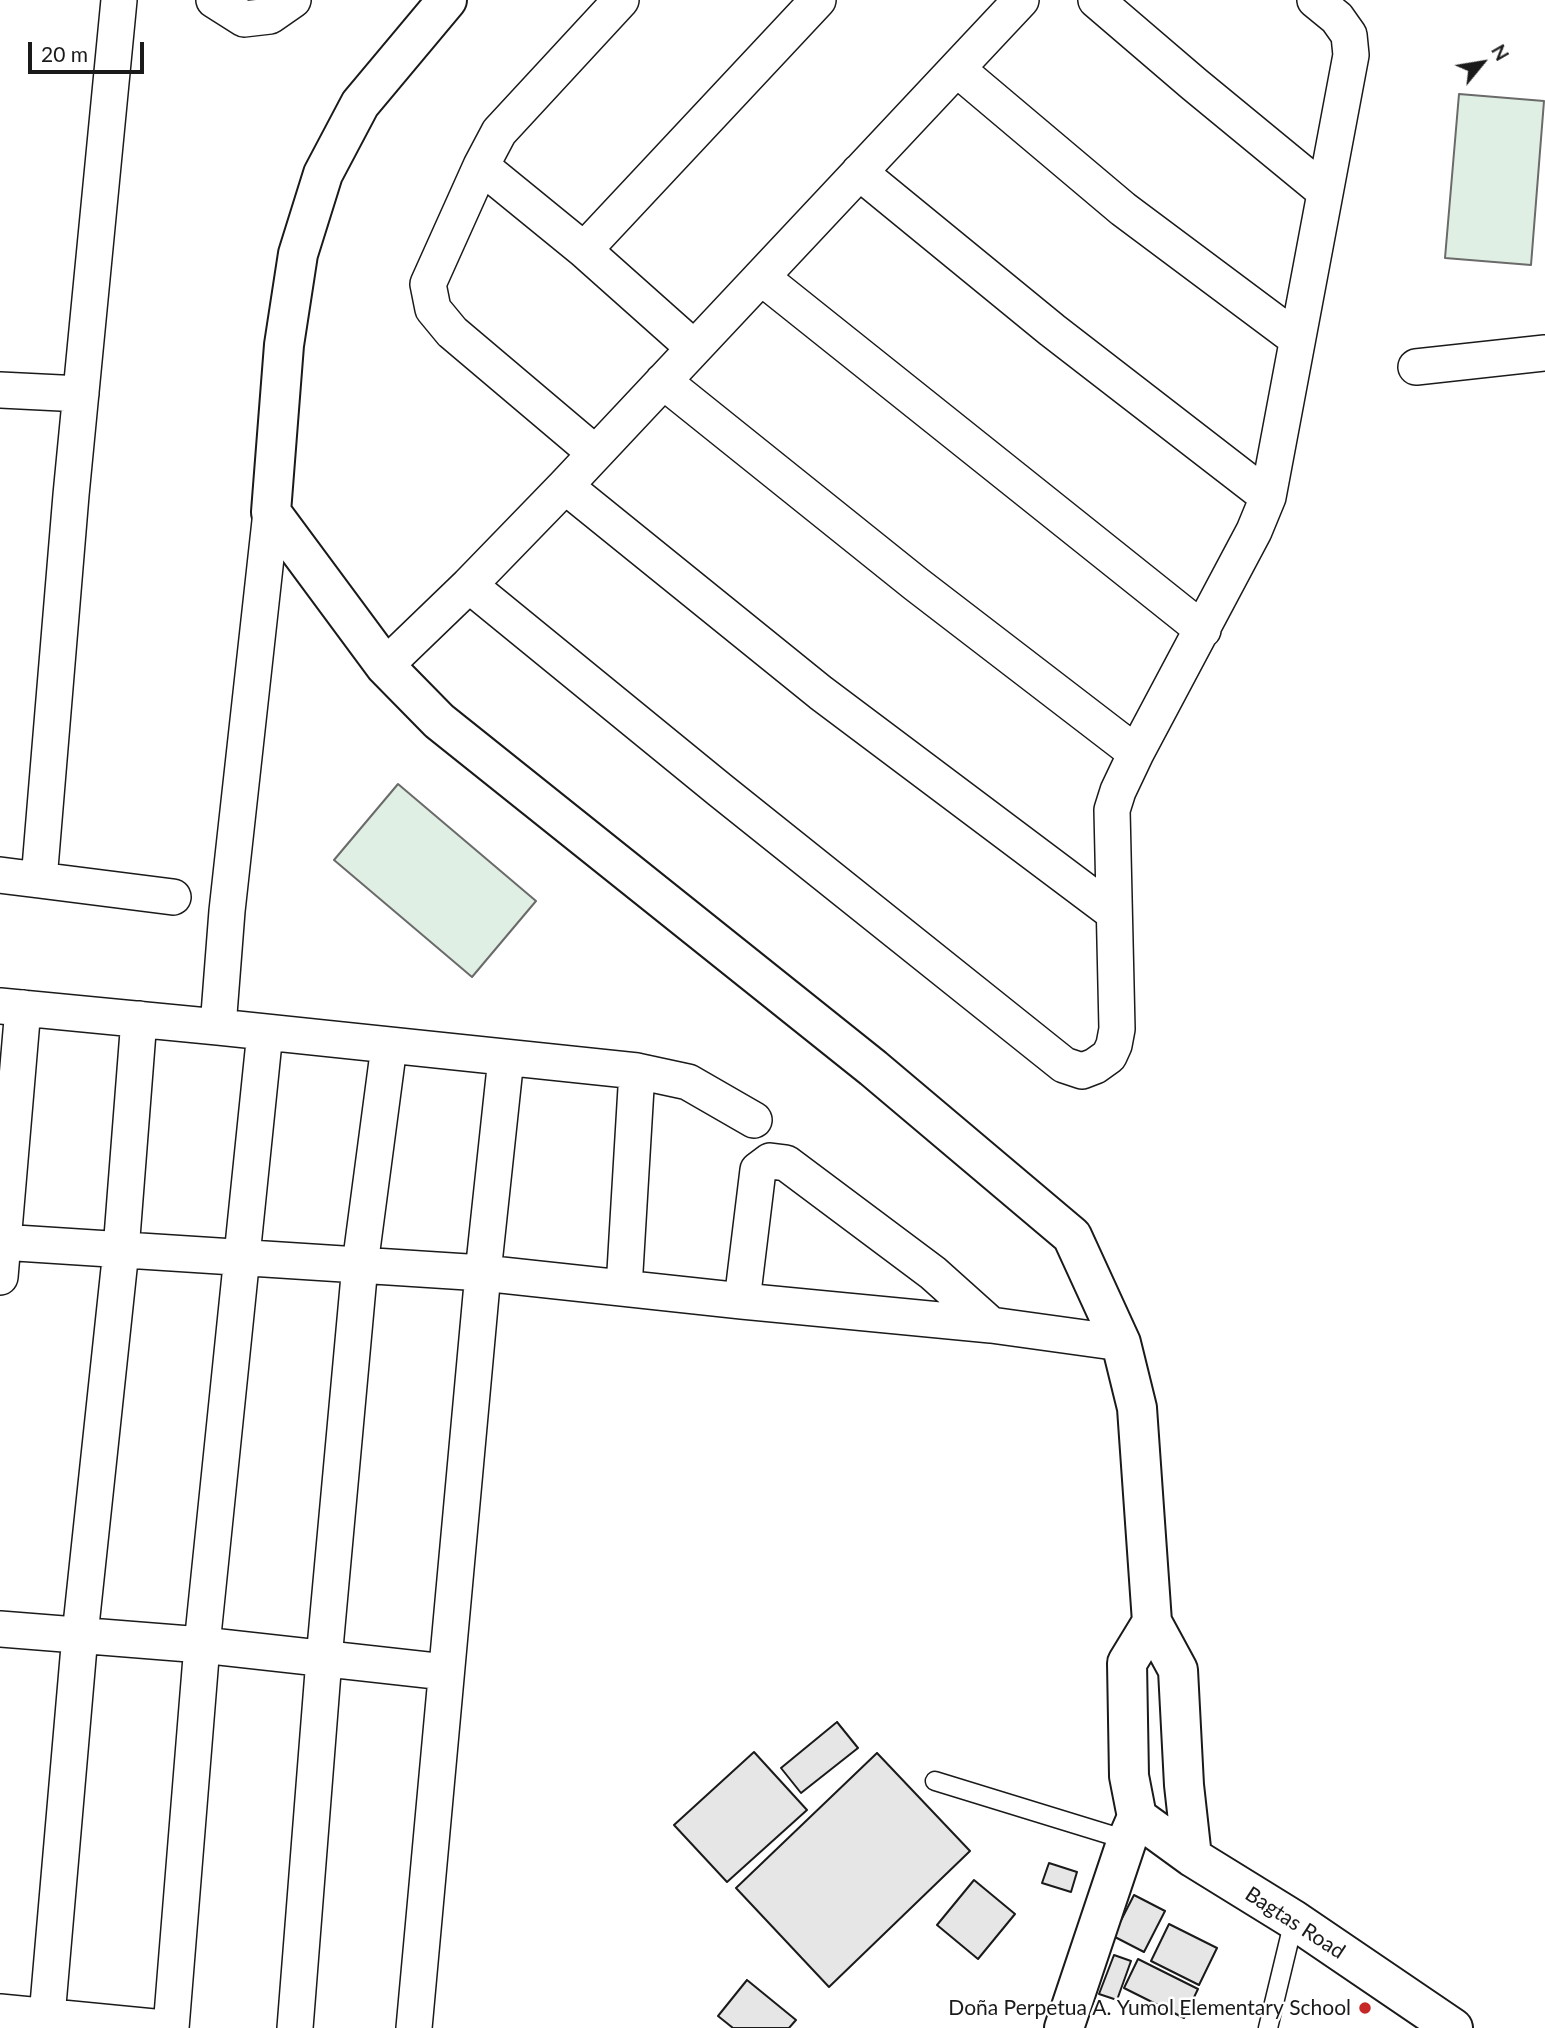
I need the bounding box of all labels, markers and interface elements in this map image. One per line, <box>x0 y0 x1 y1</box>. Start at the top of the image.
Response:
scale bar <box>32 28 147 72</box>
north arrow <box>1447 28 1517 98</box>
text: N <box>1487 40 1514 64</box>
text: 20 m <box>41 41 88 66</box>
street label: Bagtas Road <box>1240 1881 1350 1965</box>
place label: Doña Perpetua A. Yumol Elementary School <box>948 1995 1351 2021</box>
marker: Doña Perpetua A. Yumol Elementary School <box>1357 2000 1373 2016</box>

